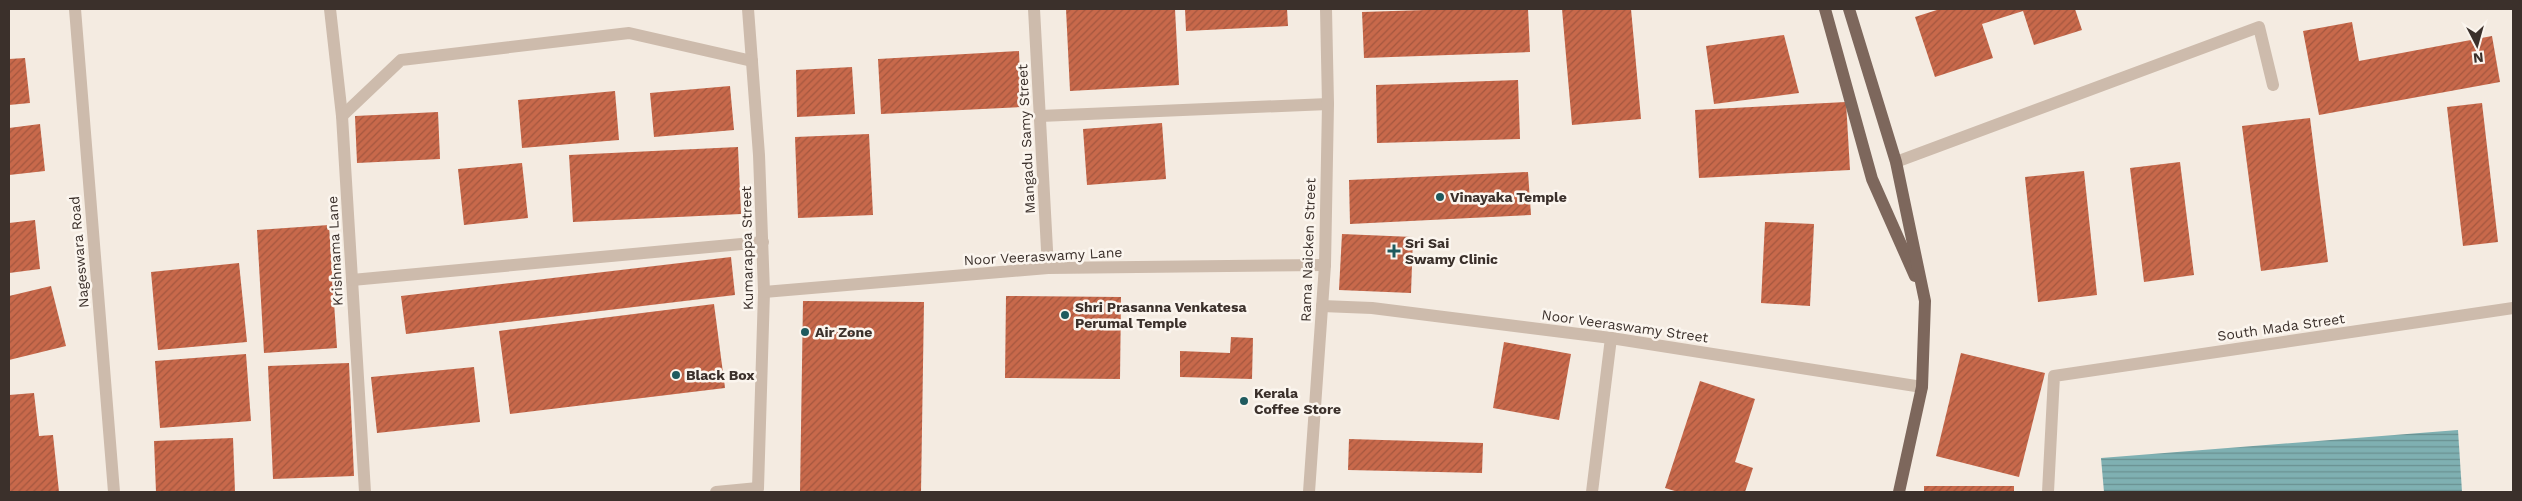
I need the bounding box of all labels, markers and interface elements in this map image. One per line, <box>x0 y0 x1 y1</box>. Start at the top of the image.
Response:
north arrow <box>2452 20 2502 70</box>
text: N <box>2472 49 2484 66</box>
street label: Mangadu Samy Street <box>1014 64 1038 214</box>
street label: Rama Naicken Street <box>1297 178 1319 322</box>
street label: Kumarappa Street <box>738 186 756 310</box>
place label: Vinayaka Temple <box>1450 189 1567 205</box>
marker: Vinayaka Temple <box>1434 191 1446 203</box>
street label: Nageswara Road <box>66 195 92 309</box>
street label: Krishnama Lane <box>324 196 346 306</box>
place label: Sri Sai Swamy Clinic <box>1405 235 1498 267</box>
street label: Noor Veeraswamy Lane <box>963 244 1123 268</box>
marker: Sri Sai Swamy Clinic <box>1387 244 1401 258</box>
place label: Shri Prasanna Venkatesa Perumal Temple <box>1075 299 1247 331</box>
street label: Noor Veeraswamy Street <box>1541 306 1709 346</box>
marker: Shri Prasanna Venkatesa Perumal Temple <box>1059 309 1071 321</box>
street label: South Mada Street <box>2216 310 2346 344</box>
place label: Air Zone <box>815 324 872 340</box>
marker: Air Zone <box>799 326 811 338</box>
place label: Black Box <box>686 367 755 383</box>
marker: Black Box <box>670 369 682 381</box>
place label: Kerala Coffee Store <box>1254 385 1341 417</box>
marker: Kerala Coffee Store <box>1238 395 1250 407</box>

